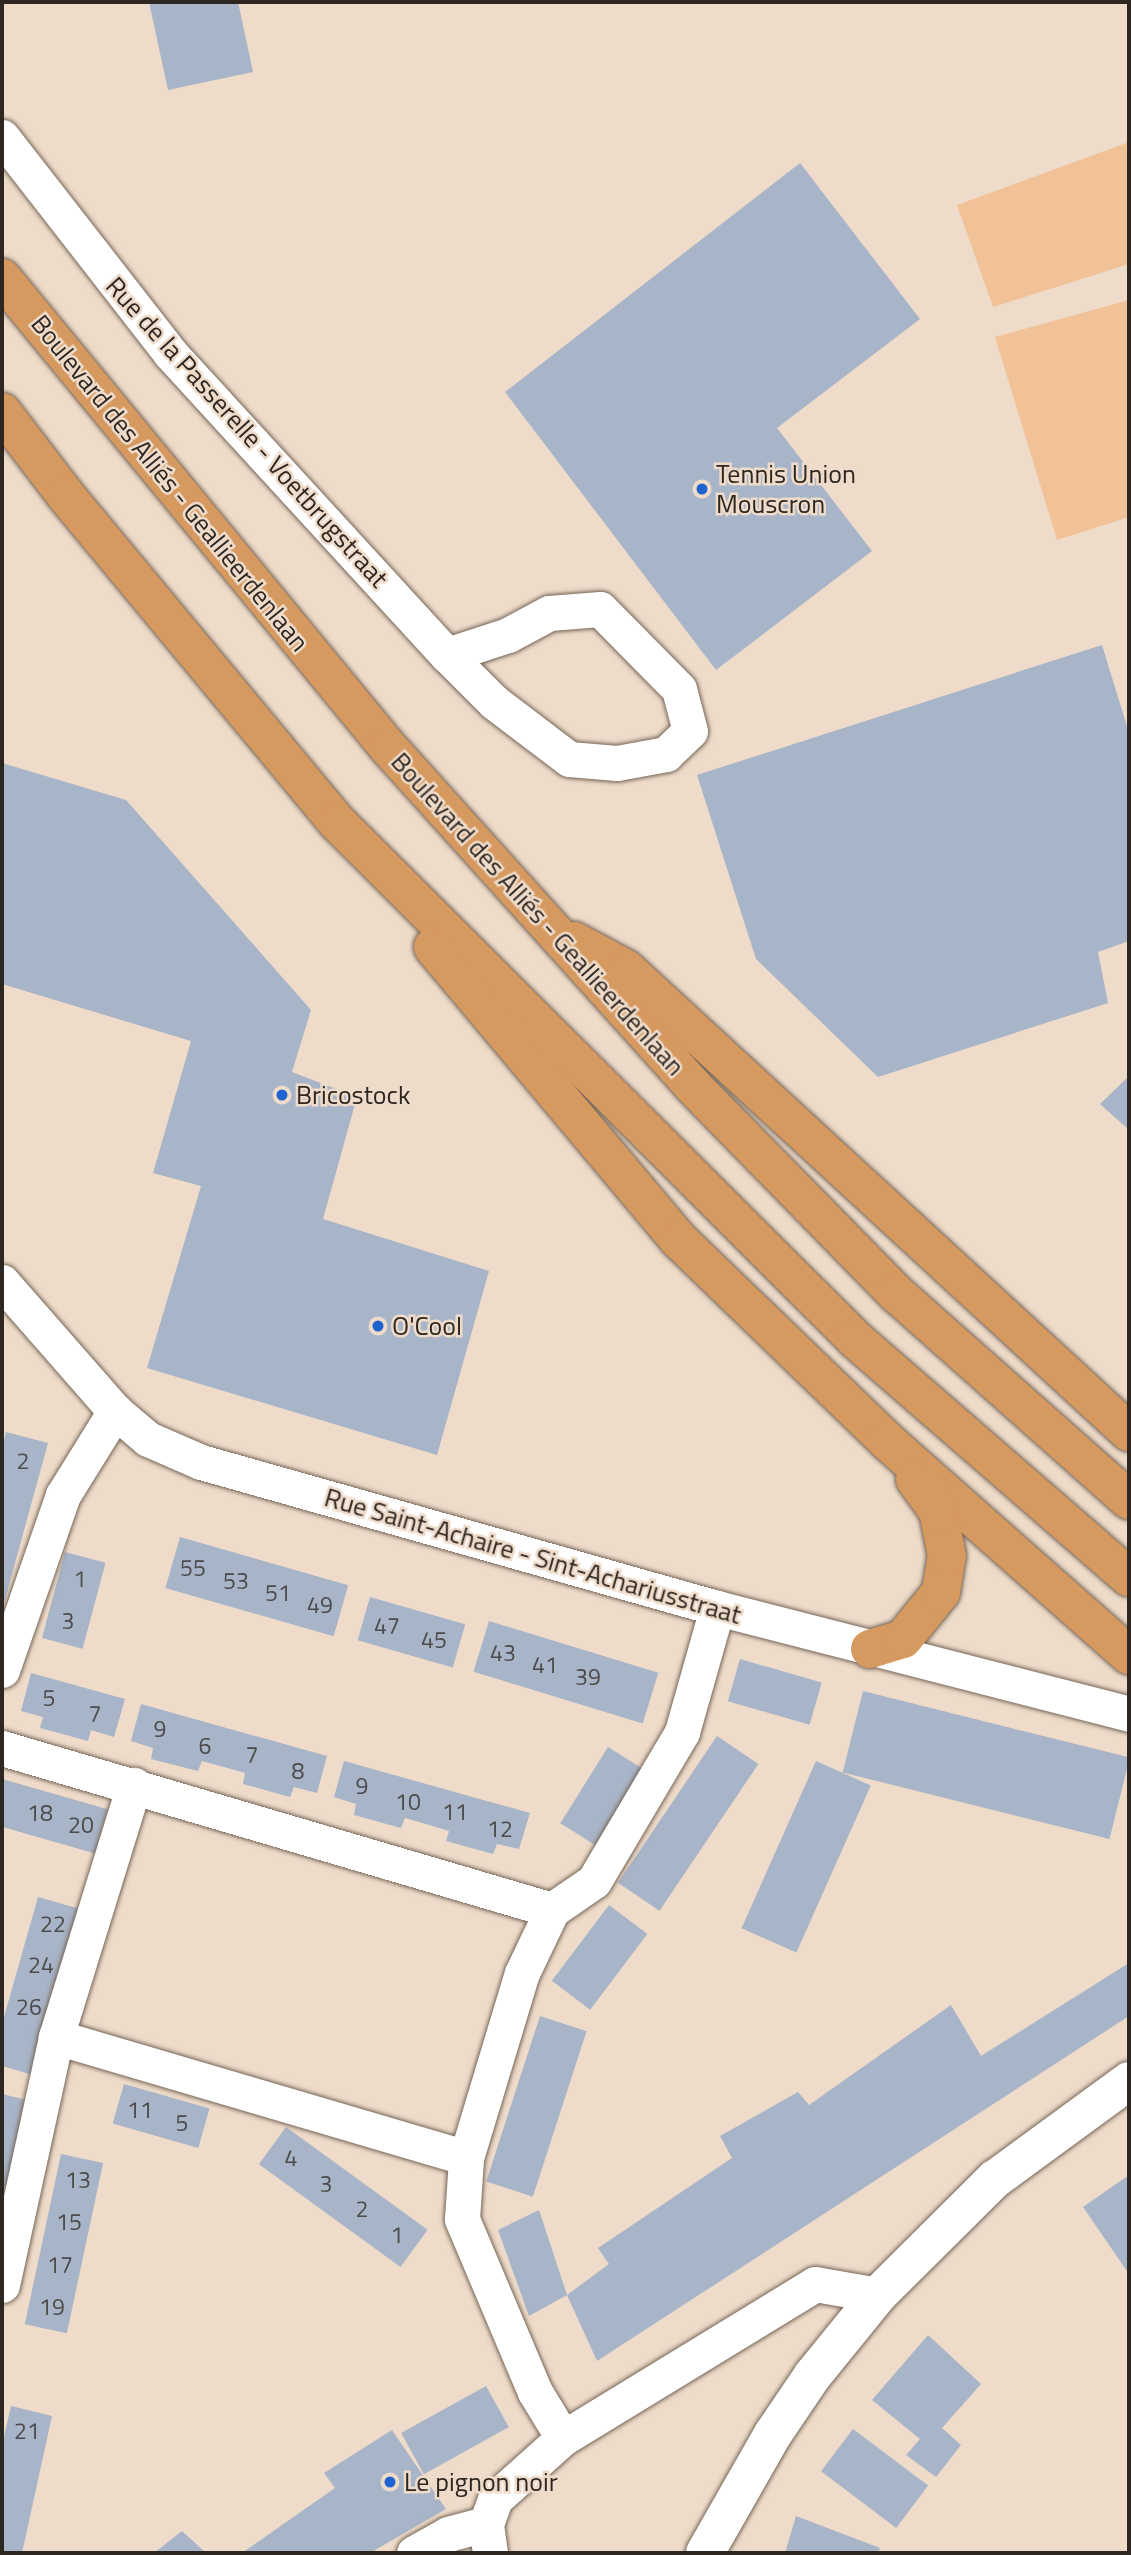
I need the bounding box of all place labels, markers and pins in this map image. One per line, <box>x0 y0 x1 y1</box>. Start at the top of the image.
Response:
place label: Tennis Union Mouscron <box>716 458 856 520</box>
marker: Tennis Union Mouscron <box>694 481 710 497</box>
place label: Bricostock <box>296 1079 410 1111</box>
marker: Bricostock <box>274 1087 290 1103</box>
place label: O'Cool <box>392 1310 462 1342</box>
marker: O'Cool <box>370 1318 386 1334</box>
place label: Le pignon noir <box>404 2466 558 2498</box>
marker: Le pignon noir <box>382 2474 398 2490</box>

